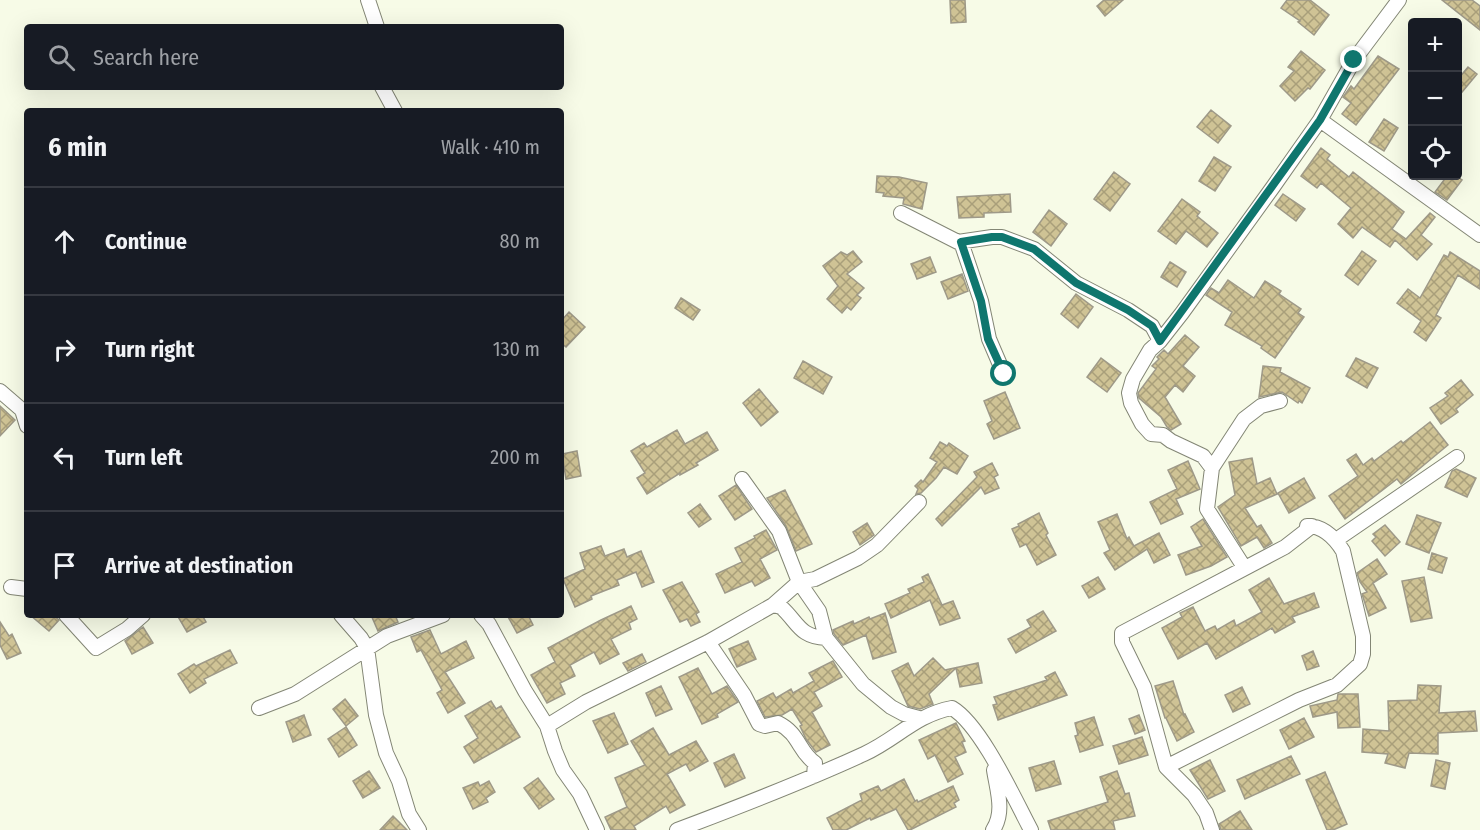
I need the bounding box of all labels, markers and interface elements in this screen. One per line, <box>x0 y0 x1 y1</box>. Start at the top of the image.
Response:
map controls <box>1408 18 1462 180</box>
button: + <box>1408 18 1462 72</box>
search box <box>24 24 564 90</box>
icon: search <box>45 41 78 74</box>
text: Search here <box>93 44 199 71</box>
route end <box>1340 46 1366 72</box>
button: − <box>1408 72 1462 126</box>
button: locate <box>1408 126 1462 180</box>
text: 6 min <box>48 132 107 163</box>
text: Walk · 410 m <box>441 135 540 159</box>
icon: ahead <box>48 225 81 258</box>
text: Continue <box>105 228 187 255</box>
text: 80 m <box>500 229 540 253</box>
icon: right <box>48 333 81 366</box>
text: Turn right <box>105 336 194 363</box>
text: 130 m <box>493 337 540 361</box>
route start <box>990 360 1016 386</box>
icon: left <box>48 441 81 474</box>
text: Turn left <box>105 444 183 471</box>
text: 200 m <box>490 445 540 469</box>
icon: arrive <box>48 549 81 582</box>
text: Arrive at destination <box>105 552 293 579</box>

